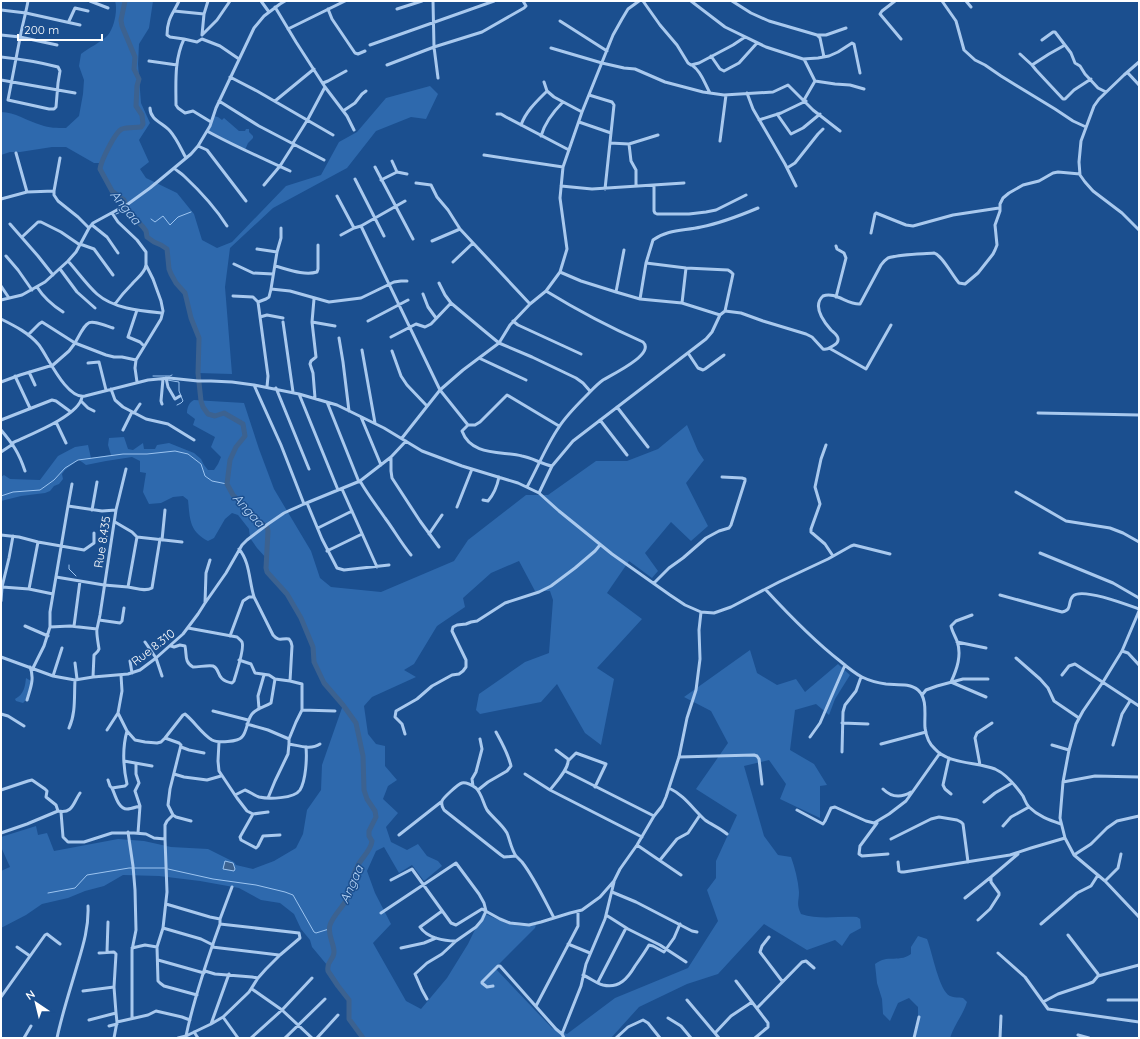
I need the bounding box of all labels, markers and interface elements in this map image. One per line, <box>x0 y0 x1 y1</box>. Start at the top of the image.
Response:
scale bar <box>18 16 102 42</box>
text: 200 m <box>24 22 59 37</box>
water label: Angaa <box>107 186 145 228</box>
water label: Angaa <box>230 490 269 531</box>
street label: Rue 8.435 <box>91 515 113 569</box>
street label: Rue 8.310 <box>128 625 178 669</box>
water label: Angaa <box>336 862 367 905</box>
north arrow <box>16 983 56 1023</box>
text: N <box>23 987 38 1003</box>

